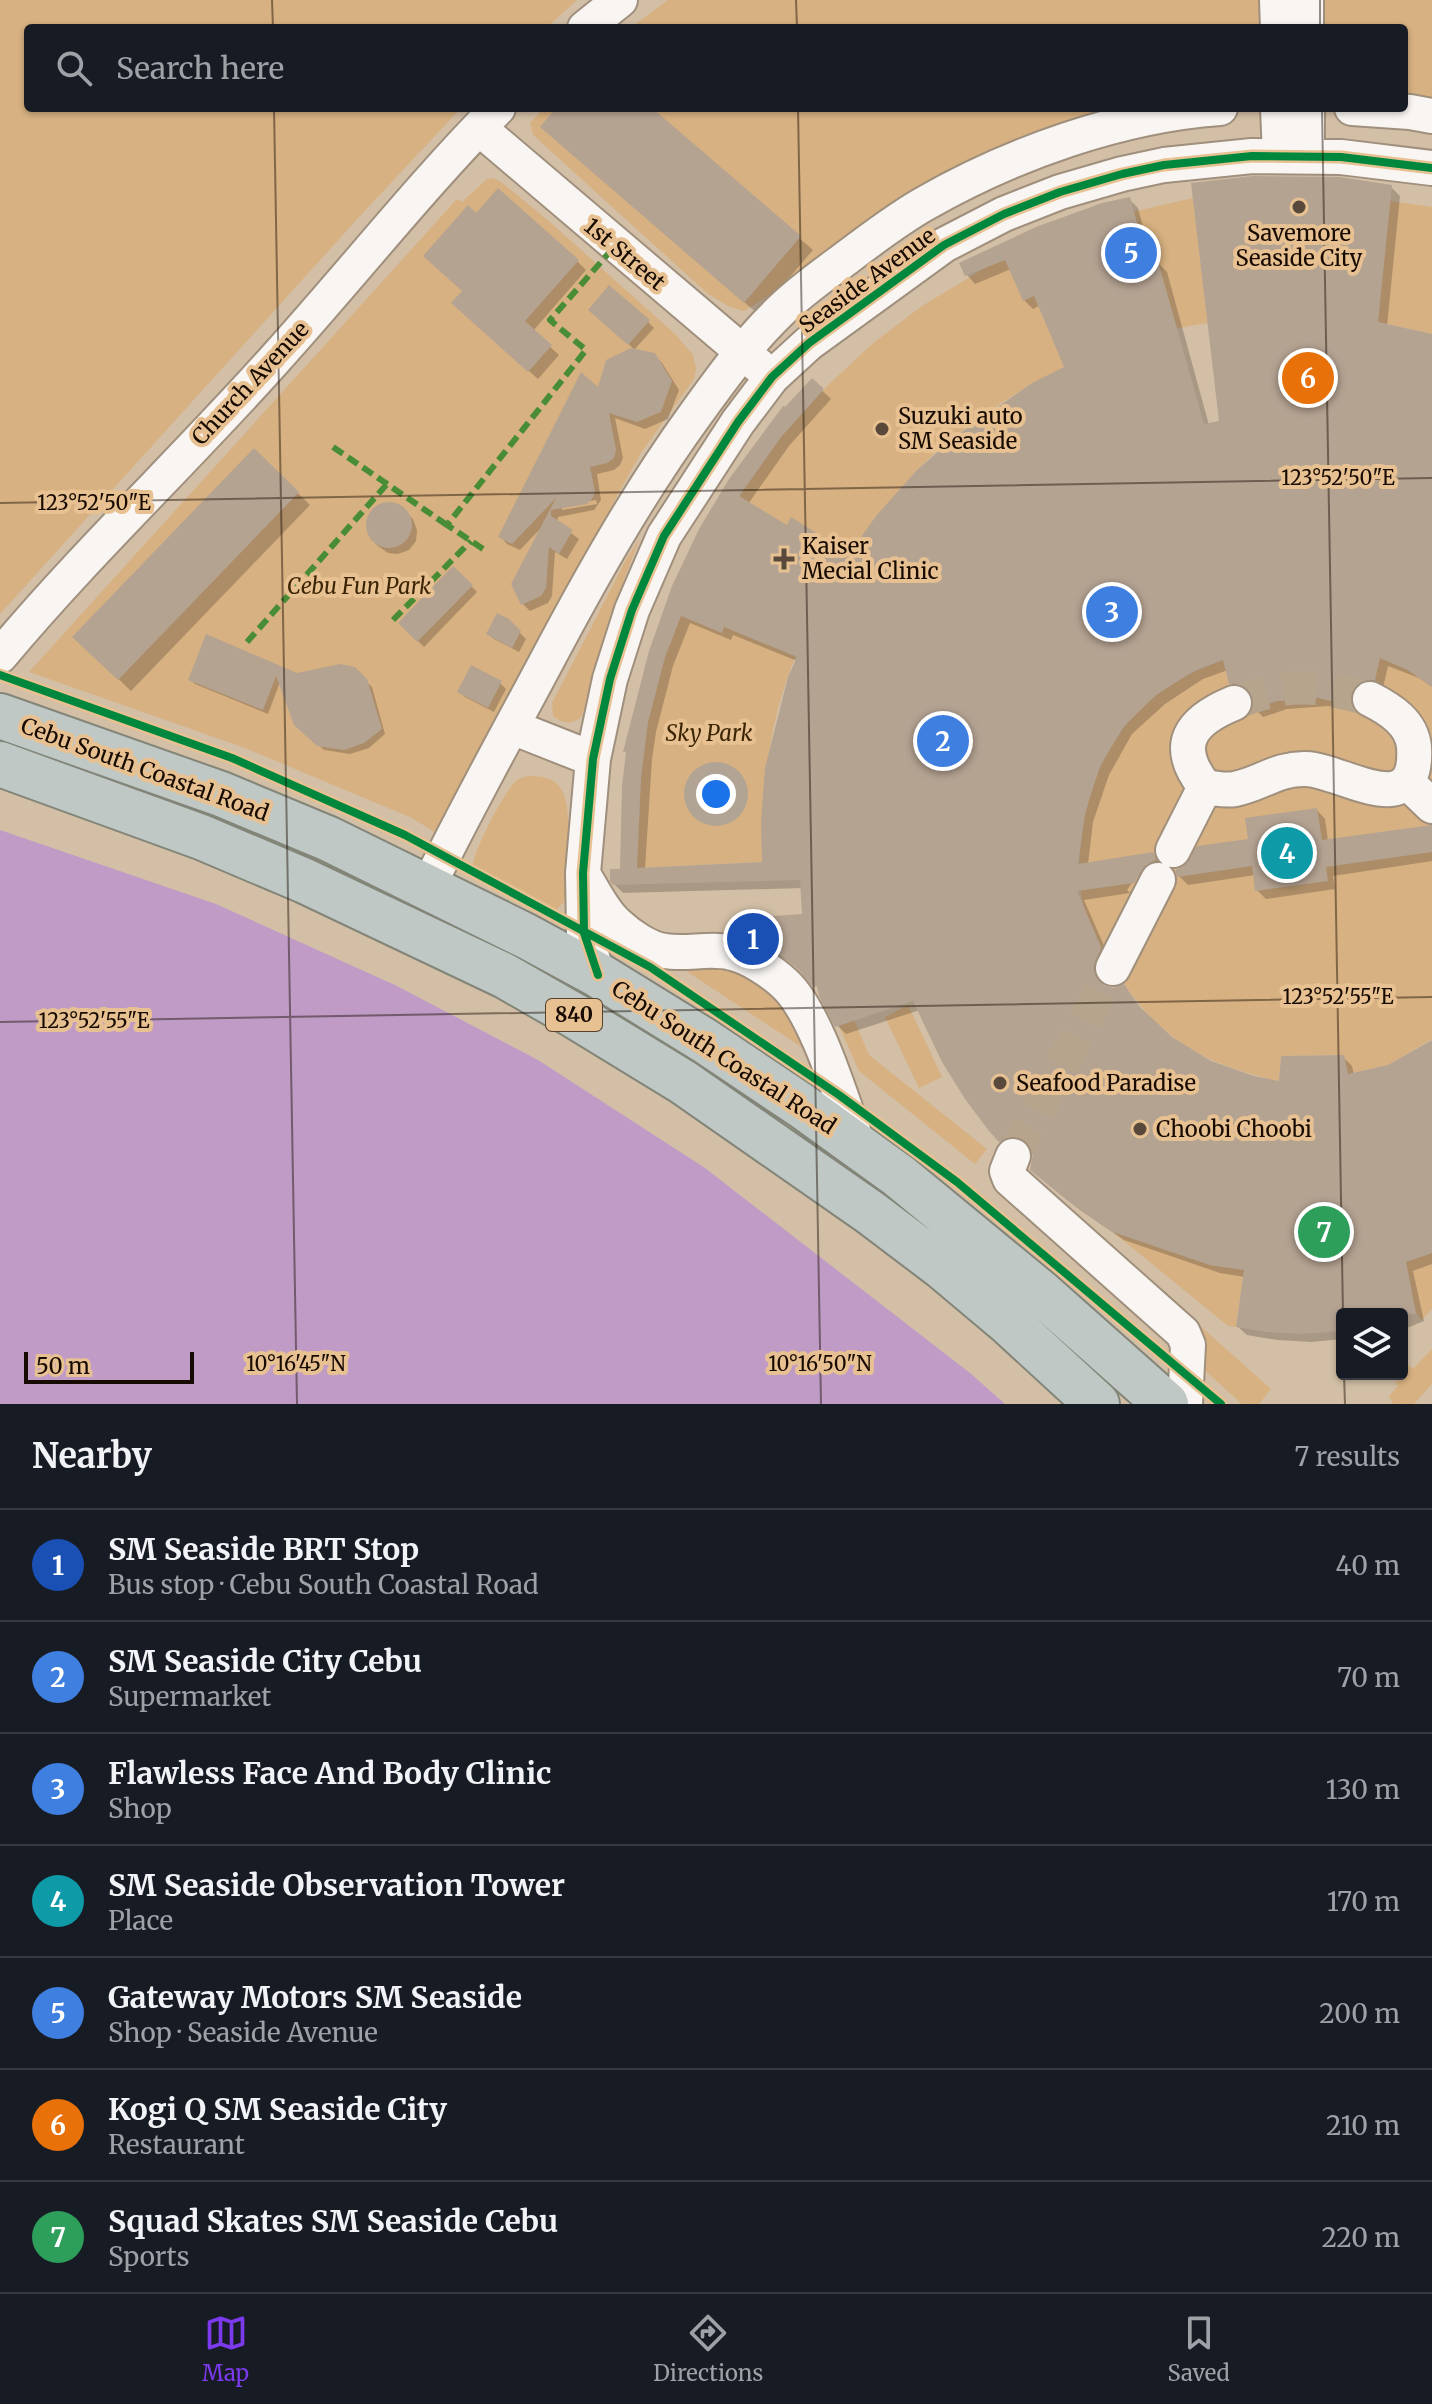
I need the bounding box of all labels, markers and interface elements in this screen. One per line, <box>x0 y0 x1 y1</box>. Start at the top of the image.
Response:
search box <box>24 24 1408 112</box>
icon: search <box>52 46 96 90</box>
text: Search here <box>116 49 284 87</box>
marker: Savemore Seaside City <box>1290 198 1308 216</box>
street label: 1st Street <box>579 212 672 296</box>
place label: Savemore Seaside City <box>1236 219 1363 272</box>
street label: Seaside Avenue <box>793 221 941 339</box>
pin: 5 <box>1105 223 1157 283</box>
street label: Church Avenue <box>186 315 314 451</box>
pin: 6 <box>1282 348 1334 408</box>
place label: Suzuki auto SM Seaside <box>898 402 1023 455</box>
marker: Suzuki auto SM Seaside <box>873 420 891 438</box>
text: 123°52'50"E <box>1281 465 1395 490</box>
text: 123°52'50"E <box>37 490 151 515</box>
place label: Kaiser Mecial Clinic <box>802 532 939 585</box>
marker: Kaiser Mecial Clinic <box>773 548 795 570</box>
park label: Cebu Fun Park <box>287 572 431 600</box>
pin: 3 <box>1086 582 1138 642</box>
street label: Cebu South Coastal Road <box>17 711 273 827</box>
pin: 2 <box>917 711 969 771</box>
park label: Sky Park <box>666 719 752 747</box>
your location <box>696 774 736 814</box>
pin: 4 <box>1261 823 1313 883</box>
pin: 1 <box>727 909 779 969</box>
street label: Cebu South Coastal Road <box>607 974 841 1140</box>
text: 123°52'55"E <box>1282 984 1394 1009</box>
road number: 840 <box>546 999 602 1031</box>
text: 123°52'55"E <box>38 1008 150 1033</box>
place label: Seafood Paradise <box>1016 1069 1196 1097</box>
marker: Seafood Paradise <box>991 1074 1009 1092</box>
place label: Choobi Choobi <box>1156 1115 1312 1143</box>
marker: Choobi Choobi <box>1131 1120 1149 1138</box>
pin: 7 <box>1298 1202 1350 1262</box>
map controls <box>1336 1308 1408 1380</box>
button: layers <box>1336 1308 1408 1380</box>
scale bar <box>24 1348 194 1384</box>
text: 10°16'45"N <box>246 1351 346 1376</box>
text: 10°16'50"N <box>768 1351 872 1376</box>
text: 50 m <box>36 1352 90 1380</box>
text: Nearby <box>32 1435 152 1477</box>
text: 7 results <box>1295 1440 1400 1473</box>
text: SM Seaside BRT Stop <box>108 1530 419 1568</box>
text: 1 <box>52 1549 64 1582</box>
text: 40 m <box>1336 1549 1400 1582</box>
text: Bus stop · Cebu South Coastal Road <box>108 1568 539 1601</box>
text: SM Seaside City Cebu <box>108 1642 422 1680</box>
text: 2 <box>50 1661 66 1694</box>
text: 70 m <box>1337 1661 1400 1694</box>
text: Supermarket <box>108 1680 272 1713</box>
text: Flawless Face And Body Clinic <box>108 1754 551 1792</box>
text: 3 <box>51 1773 65 1806</box>
text: 130 m <box>1326 1773 1400 1806</box>
text: Shop <box>108 1792 172 1825</box>
text: SM Seaside Observation Tower <box>108 1866 565 1904</box>
text: 4 <box>50 1885 66 1918</box>
text: 170 m <box>1327 1885 1400 1918</box>
text: Place <box>108 1904 173 1937</box>
text: Gateway Motors SM Seaside <box>108 1978 522 2016</box>
text: 5 <box>50 1997 66 2030</box>
text: 200 m <box>1319 1997 1400 2030</box>
text: Shop · Seaside Avenue <box>108 2016 378 2049</box>
text: Kogi Q SM Seaside City <box>108 2090 447 2128</box>
text: 6 <box>50 2109 66 2142</box>
text: 210 m <box>1326 2109 1400 2142</box>
text: Restaurant <box>108 2128 245 2161</box>
text: Squad Skates SM Seaside Cebu <box>108 2202 558 2240</box>
text: 7 <box>50 2221 66 2254</box>
text: 220 m <box>1321 2221 1400 2254</box>
text: Sports <box>108 2240 190 2273</box>
tab: Map <box>202 2311 249 2387</box>
tab: Directions <box>653 2311 763 2387</box>
tab: Saved <box>1168 2311 1230 2387</box>

